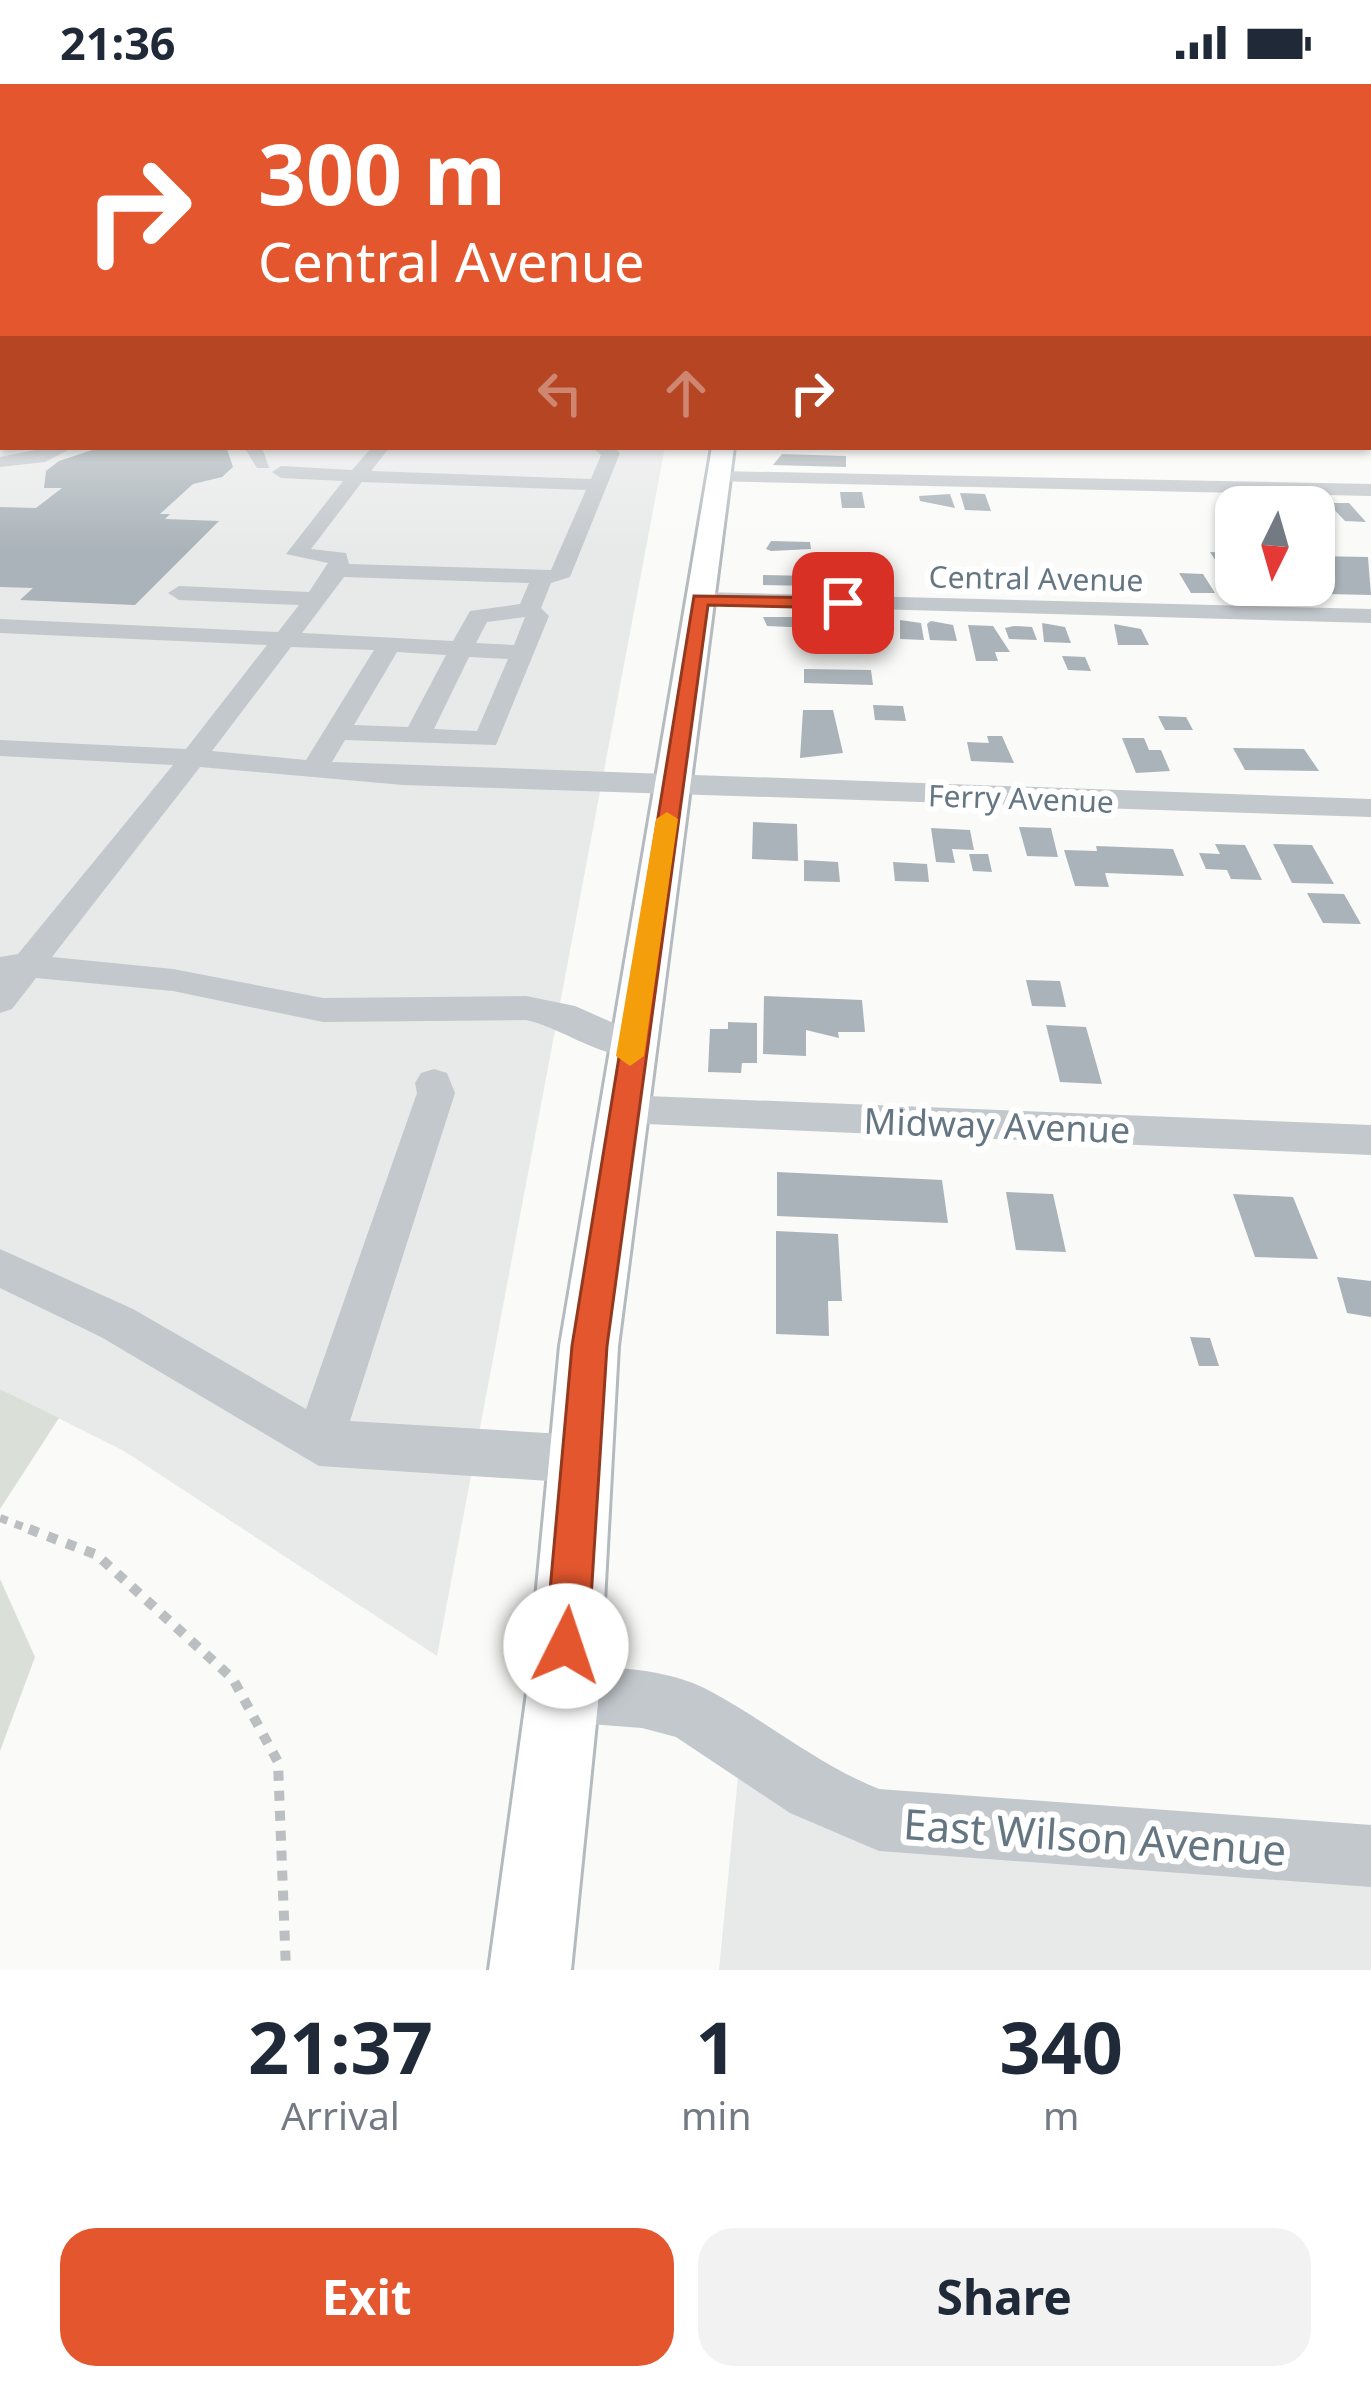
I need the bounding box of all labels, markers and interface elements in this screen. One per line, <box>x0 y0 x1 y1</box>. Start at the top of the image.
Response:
text: 21:36 <box>60 12 176 73</box>
text: 300 m <box>258 115 506 230</box>
icon: right <box>60 132 216 288</box>
text: Central Avenue <box>258 224 645 298</box>
icon: left <box>527 360 593 426</box>
icon: ahead <box>653 360 719 426</box>
icon: right <box>779 360 845 426</box>
north arrow <box>1215 486 1335 606</box>
map controls <box>1215 486 1335 606</box>
pin <box>792 552 894 654</box>
street label: Central Avenue <box>928 556 1144 600</box>
icon: arrive <box>810 570 876 636</box>
street label: Ferry Avenue <box>927 774 1115 822</box>
street label: Midway Avenue <box>863 1096 1131 1154</box>
position arrow <box>503 1583 629 1709</box>
street label: East Wilson Avenue <box>902 1794 1288 1878</box>
text: 21:37 <box>248 1997 433 2095</box>
text: 1 <box>696 1997 737 2095</box>
text: 340 <box>999 1997 1123 2095</box>
text: Arrival <box>281 2088 400 2141</box>
text: min <box>681 2088 752 2141</box>
text: m <box>1043 2088 1079 2141</box>
button: Exit <box>60 2228 674 2366</box>
button: Share <box>698 2228 1311 2366</box>

